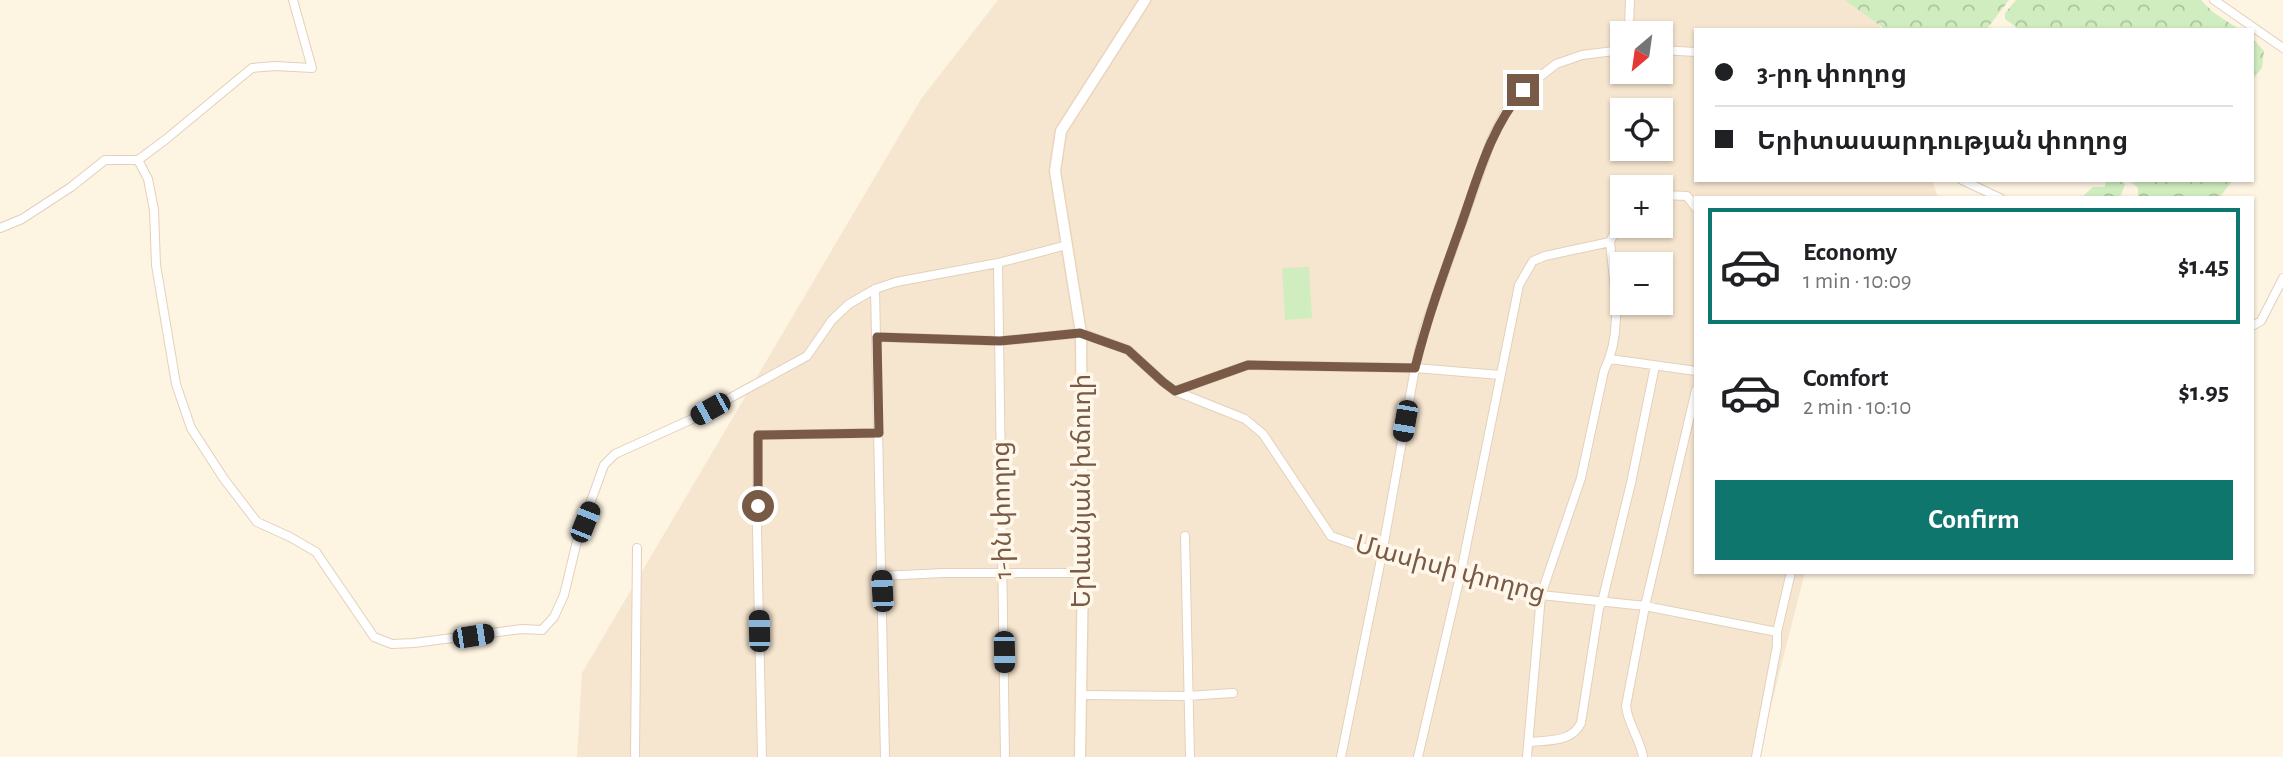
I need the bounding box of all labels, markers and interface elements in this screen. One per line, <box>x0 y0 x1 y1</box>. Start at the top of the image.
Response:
north arrow <box>1610 21 1673 84</box>
map controls <box>1610 21 1673 315</box>
text: 3-րդ փողոց <box>1757 61 1907 87</box>
route end <box>1507 74 1539 106</box>
button: locate <box>1610 98 1673 161</box>
text: Երիտասարդության փողոց <box>1757 128 2128 154</box>
button: + <box>1610 175 1673 238</box>
icon: car <box>1719 235 1782 298</box>
text: Economy <box>1803 239 1897 265</box>
button: − <box>1610 252 1673 315</box>
text: $1.45 <box>2178 253 2229 279</box>
text: 1 min · 10:09 <box>1803 270 1912 293</box>
icon: car <box>1719 361 1782 424</box>
text: Comfort <box>1803 365 1888 391</box>
street label: Երևանյան խճուղի <box>1069 374 1096 608</box>
text: $1.95 <box>2178 379 2229 405</box>
car <box>687 390 734 428</box>
text: 2 min · 10:10 <box>1803 396 1911 419</box>
car <box>1392 398 1419 444</box>
street label: 1-ին փողոց <box>988 441 1017 579</box>
button: Confirm <box>1715 480 2233 560</box>
route start <box>742 490 774 522</box>
car <box>568 499 603 545</box>
street label: Մասիսի փողոց <box>1352 531 1548 608</box>
car <box>871 569 894 613</box>
car <box>749 610 770 652</box>
car <box>451 622 496 650</box>
car <box>994 631 1015 673</box>

